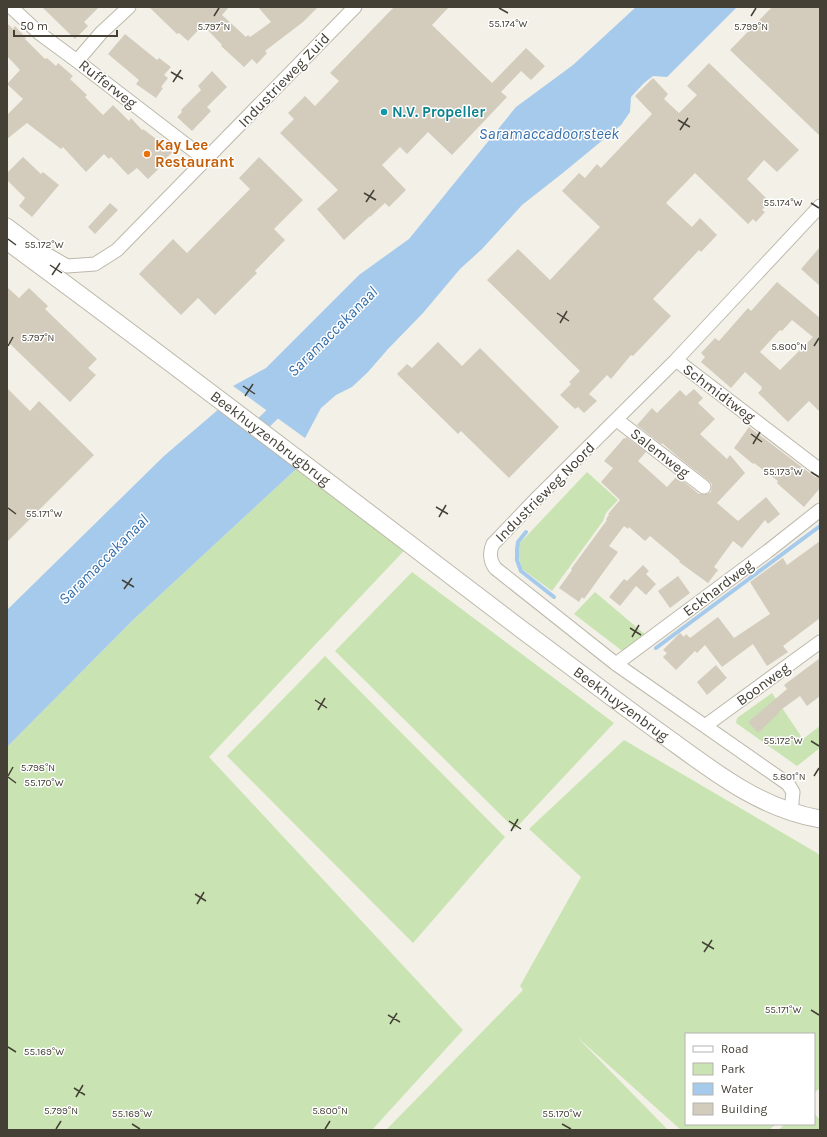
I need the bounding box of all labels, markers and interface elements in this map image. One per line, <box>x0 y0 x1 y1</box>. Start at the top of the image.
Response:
scale bar <box>14 12 117 38</box>
text: 55.174°W <box>488 18 528 30</box>
text: 50 m <box>20 19 48 33</box>
text: 5.797°N <box>198 21 230 33</box>
text: 5.799°N <box>734 21 768 33</box>
street label: Industrieweg Zuid <box>234 29 334 131</box>
street label: Rufferweg <box>75 56 141 113</box>
place label: N.V. Propeller <box>392 103 485 121</box>
marker: N.V. Propeller <box>379 107 389 117</box>
water label: Saramaccadoorsteek <box>479 124 620 143</box>
place label: Kay Lee Restaurant <box>155 136 235 171</box>
marker: Kay Lee Restaurant <box>142 149 152 159</box>
text: 55.174°W <box>763 197 803 209</box>
text: 55.172°W <box>24 239 64 251</box>
water label: Saramaccakanaal <box>283 282 381 380</box>
text: 5.797°N <box>22 332 54 344</box>
text: 5.800°N <box>771 341 807 353</box>
street label: Schmidtweg <box>679 360 759 426</box>
street label: Beekhuyzenbrugbrug <box>207 387 334 490</box>
street label: Salemweg <box>627 424 694 482</box>
street label: Industrieweg Noord <box>491 438 599 546</box>
text: 55.173°W <box>763 466 803 478</box>
text: 55.171°W <box>26 508 62 520</box>
water label: Saramaccakanaal <box>54 510 152 608</box>
street label: Eckhardweg <box>679 555 757 620</box>
street label: Boonweg <box>733 658 794 709</box>
street label: Beekhuyzenbrug <box>570 663 673 745</box>
text: 55.172°W <box>763 735 803 747</box>
text: 5.798°N <box>21 762 55 774</box>
text: 5.801°N <box>772 771 806 783</box>
text: 55.170°W <box>24 777 64 789</box>
text: 55.171°W <box>765 1004 801 1016</box>
legend <box>685 1033 815 1125</box>
text: Road <box>721 1042 749 1056</box>
text: 55.169°W <box>24 1046 64 1058</box>
text: Park <box>721 1062 746 1076</box>
text: Water <box>721 1082 754 1096</box>
text: Building <box>721 1102 768 1116</box>
text: 5.799°N <box>44 1105 78 1117</box>
text: 5.800°N <box>312 1105 348 1117</box>
text: 55.169°W <box>112 1108 152 1120</box>
text: 55.170°W <box>542 1108 582 1120</box>

